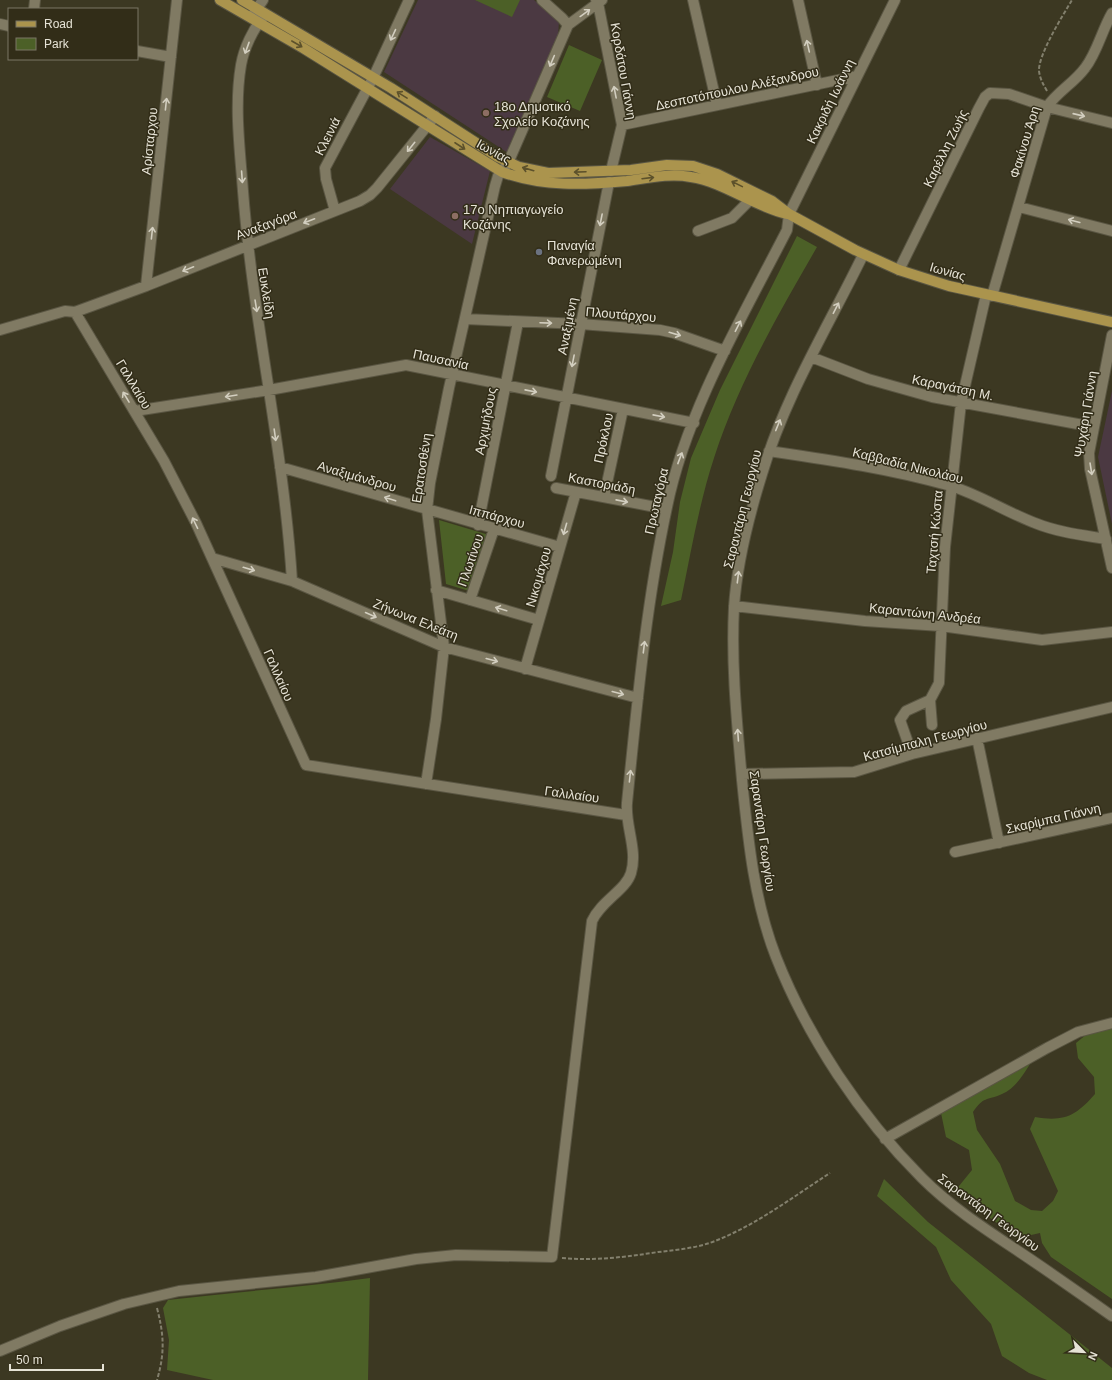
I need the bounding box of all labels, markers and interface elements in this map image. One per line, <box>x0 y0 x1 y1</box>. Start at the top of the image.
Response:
legend <box>8 8 138 60</box>
one-way arrow <box>579 8 590 17</box>
text: Road <box>44 17 73 31</box>
street label: Κορδάτου Γιάννη <box>608 22 639 121</box>
one-way arrow <box>389 29 396 41</box>
text: Park <box>44 37 70 51</box>
one-way arrow <box>804 40 812 53</box>
one-way arrow <box>291 41 303 49</box>
one-way arrow <box>242 42 250 54</box>
one-way arrow <box>548 54 555 66</box>
street label: Κακριδή Ιωάννη <box>803 56 857 146</box>
street label: Δεσποτόπουλου Αλέξανδρου <box>654 64 820 113</box>
one-way arrow <box>611 86 619 99</box>
one-way arrow <box>396 90 408 98</box>
one-way arrow <box>162 98 170 111</box>
place label: 18ο Δημοτικό Σχολείο Κοζάνης <box>494 99 590 129</box>
street label: Φακίνου Άρη <box>1006 104 1043 180</box>
street label: Αρίσταρχου <box>139 107 160 175</box>
street label: Καρέλλη Ζωής <box>920 107 971 190</box>
marker: 18ο Δημοτικό Σχολείο Κοζάνης <box>481 108 491 118</box>
one-way arrow <box>1073 112 1086 119</box>
street label: Κλεινιά <box>312 114 344 158</box>
street label: Ιωνίας <box>474 136 514 167</box>
one-way arrow <box>407 141 415 152</box>
one-way arrow <box>454 143 466 151</box>
one-way arrow <box>522 165 535 172</box>
one-way arrow <box>574 169 587 176</box>
one-way arrow <box>238 170 245 183</box>
one-way arrow <box>641 174 654 182</box>
one-way arrow <box>732 180 744 187</box>
place label: 17ο Νηπιαγωγείο Κοζάνης <box>463 202 563 232</box>
street label: Αναξαγόρα <box>234 206 299 243</box>
marker: 17ο Νηπιαγωγείο Κοζάνης <box>450 211 460 221</box>
one-way arrow <box>597 213 605 226</box>
one-way arrow <box>1068 217 1081 224</box>
one-way arrow <box>304 218 316 226</box>
one-way arrow <box>148 227 155 240</box>
place label: Παναγία Φανερωμένη <box>547 238 622 268</box>
marker: Παναγία Φανερωμένη <box>534 247 544 257</box>
street label: Ιωνίας <box>928 259 968 284</box>
one-way arrow <box>183 265 195 273</box>
street label: Ευκλείδη <box>255 266 278 320</box>
street label: Αναξιμένη <box>555 296 580 356</box>
one-way arrow <box>252 299 260 312</box>
one-way arrow <box>833 302 840 314</box>
street label: Πλουτάρχου <box>585 304 657 325</box>
one-way arrow <box>539 319 552 327</box>
one-way arrow <box>734 320 742 332</box>
one-way arrow <box>668 331 681 338</box>
street label: Παυσανία <box>412 346 471 373</box>
one-way arrow <box>569 354 577 367</box>
street label: Γαλιλαίου <box>113 357 154 412</box>
street label: Ψυχάρη Γιάννη <box>1071 370 1100 458</box>
street label: Καραγάτση Μ. <box>911 372 995 403</box>
street label: Αρχιμήδους <box>472 386 499 456</box>
one-way arrow <box>525 387 538 395</box>
one-way arrow <box>122 392 130 403</box>
one-way arrow <box>225 392 238 400</box>
street label: Πρόκλου <box>591 412 616 465</box>
one-way arrow <box>652 412 665 420</box>
one-way arrow <box>775 419 783 431</box>
one-way arrow <box>271 428 279 441</box>
street label: Ερατοσθένη <box>409 432 434 504</box>
street label: Καββαδία Νικολάου <box>851 444 965 486</box>
street label: Σαραντάρη Γεωργίου <box>720 448 765 570</box>
one-way arrow <box>677 452 685 464</box>
street label: Αναξιμάνδρου <box>316 458 398 495</box>
one-way arrow <box>1087 463 1095 476</box>
street label: Πρωταγόρα <box>642 466 672 536</box>
street label: Καστοριάδη <box>567 470 637 497</box>
street label: Ταχτσή Κώστα <box>923 489 946 574</box>
one-way arrow <box>384 495 397 502</box>
one-way arrow <box>615 497 628 505</box>
street label: Ιππάρχου <box>467 502 526 531</box>
one-way arrow <box>191 517 198 529</box>
one-way arrow <box>561 523 569 536</box>
street label: Πλωτίνου <box>455 532 486 588</box>
street label: Νικομάχου <box>523 545 554 609</box>
one-way arrow <box>243 565 256 573</box>
one-way arrow <box>734 571 742 584</box>
street label: Ζήνωνα Ελεάτη <box>371 596 460 643</box>
street label: Καραντώνη Ανδρέα <box>868 600 982 627</box>
one-way arrow <box>495 605 508 612</box>
one-way arrow <box>364 612 376 619</box>
one-way arrow <box>640 641 648 654</box>
street label: Γαλιλαίου <box>260 647 297 703</box>
one-way arrow <box>485 657 498 664</box>
one-way arrow <box>611 690 624 697</box>
street label: Κατσίμπαλη Γεωργίου <box>862 717 989 764</box>
one-way arrow <box>735 729 742 742</box>
one-way arrow <box>626 770 633 783</box>
street label: Σαραντάρη Γεωργίου <box>747 770 778 892</box>
street label: Γαλιλαίου <box>544 783 600 806</box>
street label: Σκαρίμπα Γιάννη <box>1004 800 1102 837</box>
street label: Σαραντάρη Γεωργίου <box>935 1171 1042 1254</box>
north arrow <box>1064 1332 1104 1372</box>
scale bar <box>10 1346 103 1372</box>
text: N <box>1086 1350 1100 1362</box>
text: 50 m <box>16 1353 43 1367</box>

